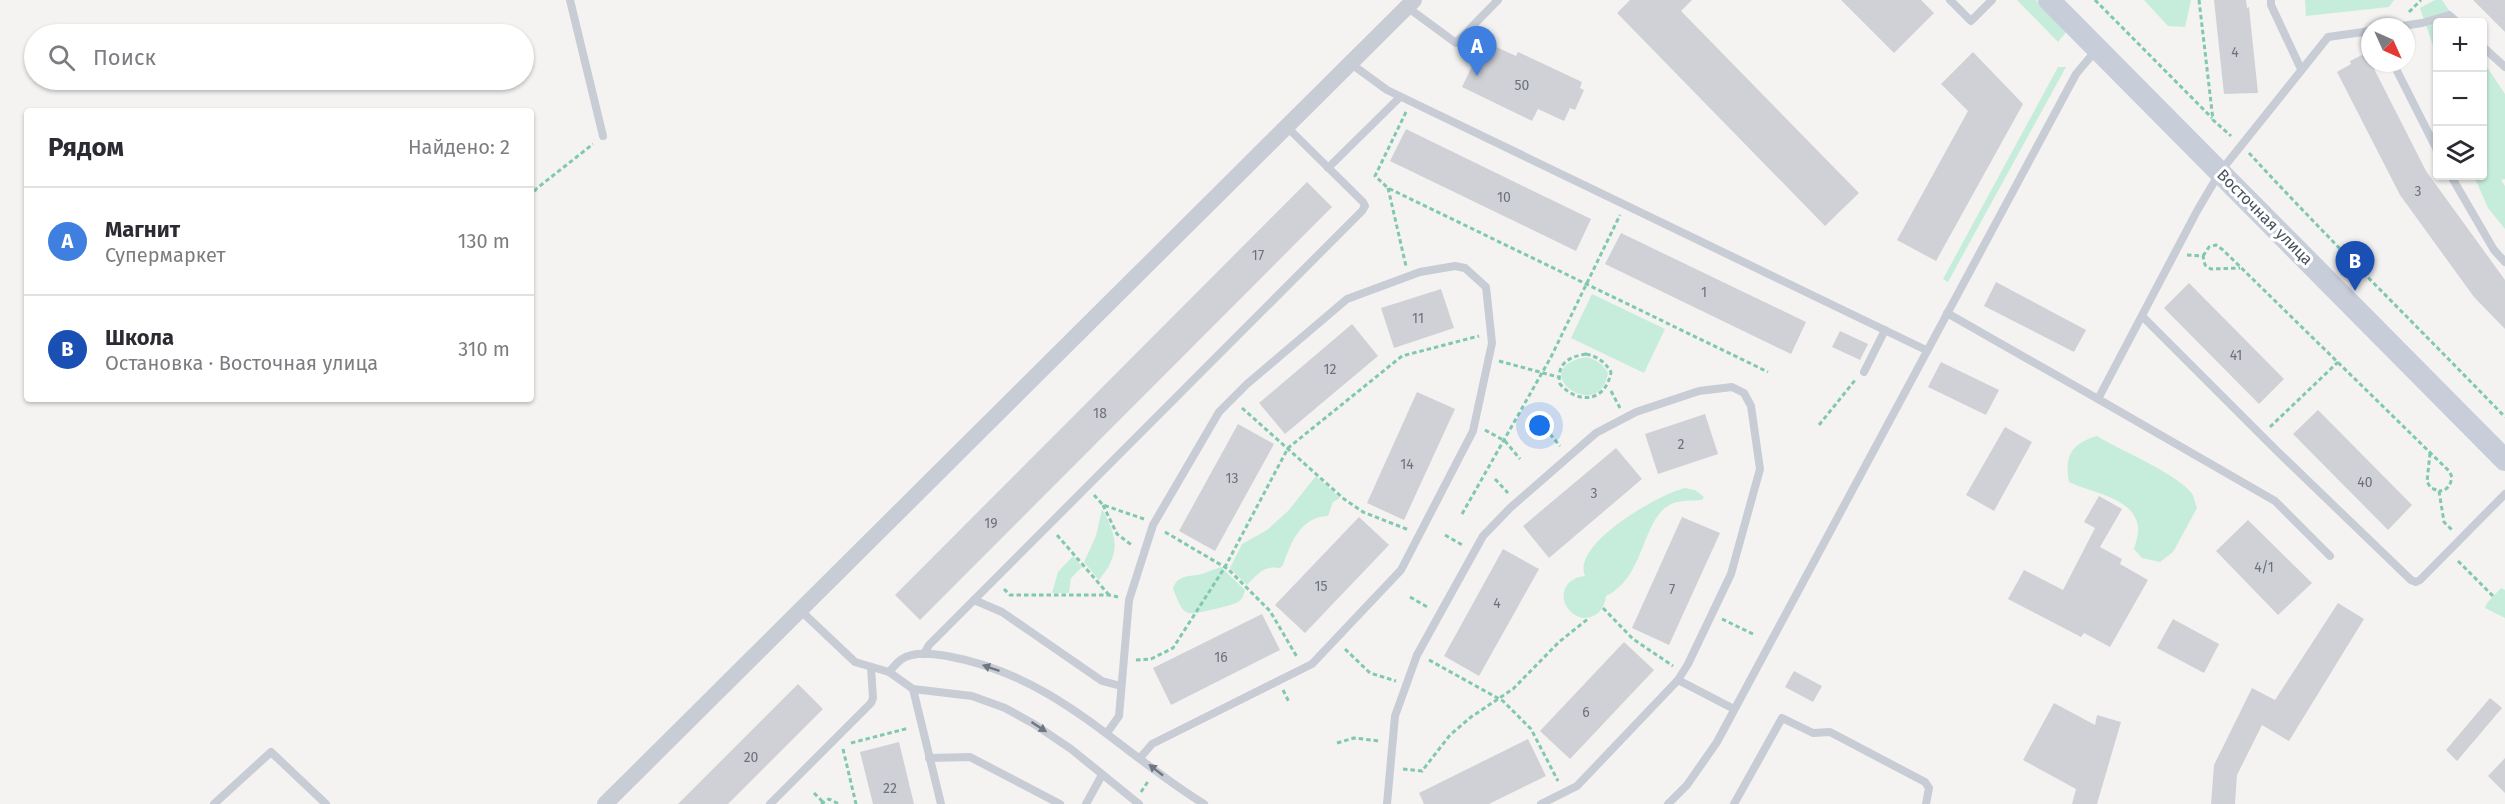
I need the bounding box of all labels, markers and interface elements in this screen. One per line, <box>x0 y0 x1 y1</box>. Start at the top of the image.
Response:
north arrow <box>2361 18 2415 72</box>
map controls <box>2433 18 2487 180</box>
button: + <box>2433 18 2487 72</box>
search box <box>24 24 534 90</box>
pin: A <box>1458 26 1496 76</box>
icon: search <box>45 41 78 74</box>
text: Поиск <box>93 44 156 71</box>
house number: 4 <box>2231 44 2239 61</box>
button: − <box>2433 72 2487 126</box>
house number: 50 <box>1515 77 1530 94</box>
button: layers <box>2433 126 2487 180</box>
text: Рядом <box>48 132 124 163</box>
text: Найдено: 2 <box>408 135 510 159</box>
street label: Восточная улица <box>2213 165 2317 269</box>
house number: 3 <box>2415 183 2422 200</box>
house number: 10 <box>1497 189 1511 206</box>
text: Магнит <box>105 216 180 243</box>
text: A <box>62 229 73 253</box>
text: 130 m <box>458 229 510 253</box>
pin: B <box>2336 242 2374 291</box>
text: Супермаркет <box>105 243 225 267</box>
house number: 17 <box>1252 247 1264 264</box>
house number: 1 <box>1701 284 1707 301</box>
house number: 11 <box>1412 310 1424 327</box>
text: Школа <box>105 324 174 351</box>
text: B <box>61 337 74 361</box>
text: 310 m <box>458 337 510 361</box>
house number: 41 <box>2230 347 2242 364</box>
text: Остановка · Восточная улица <box>105 351 378 375</box>
house number: 12 <box>1324 361 1337 378</box>
house number: 18 <box>1093 405 1107 422</box>
your location <box>1525 411 1554 440</box>
house number: 2 <box>1678 436 1685 453</box>
house number: 14 <box>1400 456 1414 473</box>
house number: 13 <box>1225 470 1239 487</box>
house number: 40 <box>2357 474 2373 491</box>
house number: 3 <box>1591 485 1598 502</box>
house number: 19 <box>984 515 998 532</box>
house number: 4/1 <box>2254 559 2274 576</box>
house number: 15 <box>1314 578 1328 595</box>
house number: 7 <box>1669 581 1675 598</box>
house number: 4 <box>1493 595 1501 612</box>
house number: 16 <box>1214 649 1228 666</box>
one-way arrow <box>982 663 1000 672</box>
house number: 6 <box>1582 704 1590 721</box>
one-way arrow <box>1031 722 1047 733</box>
house number: 20 <box>744 749 759 766</box>
one-way arrow <box>1148 764 1164 777</box>
house number: 22 <box>883 780 897 797</box>

